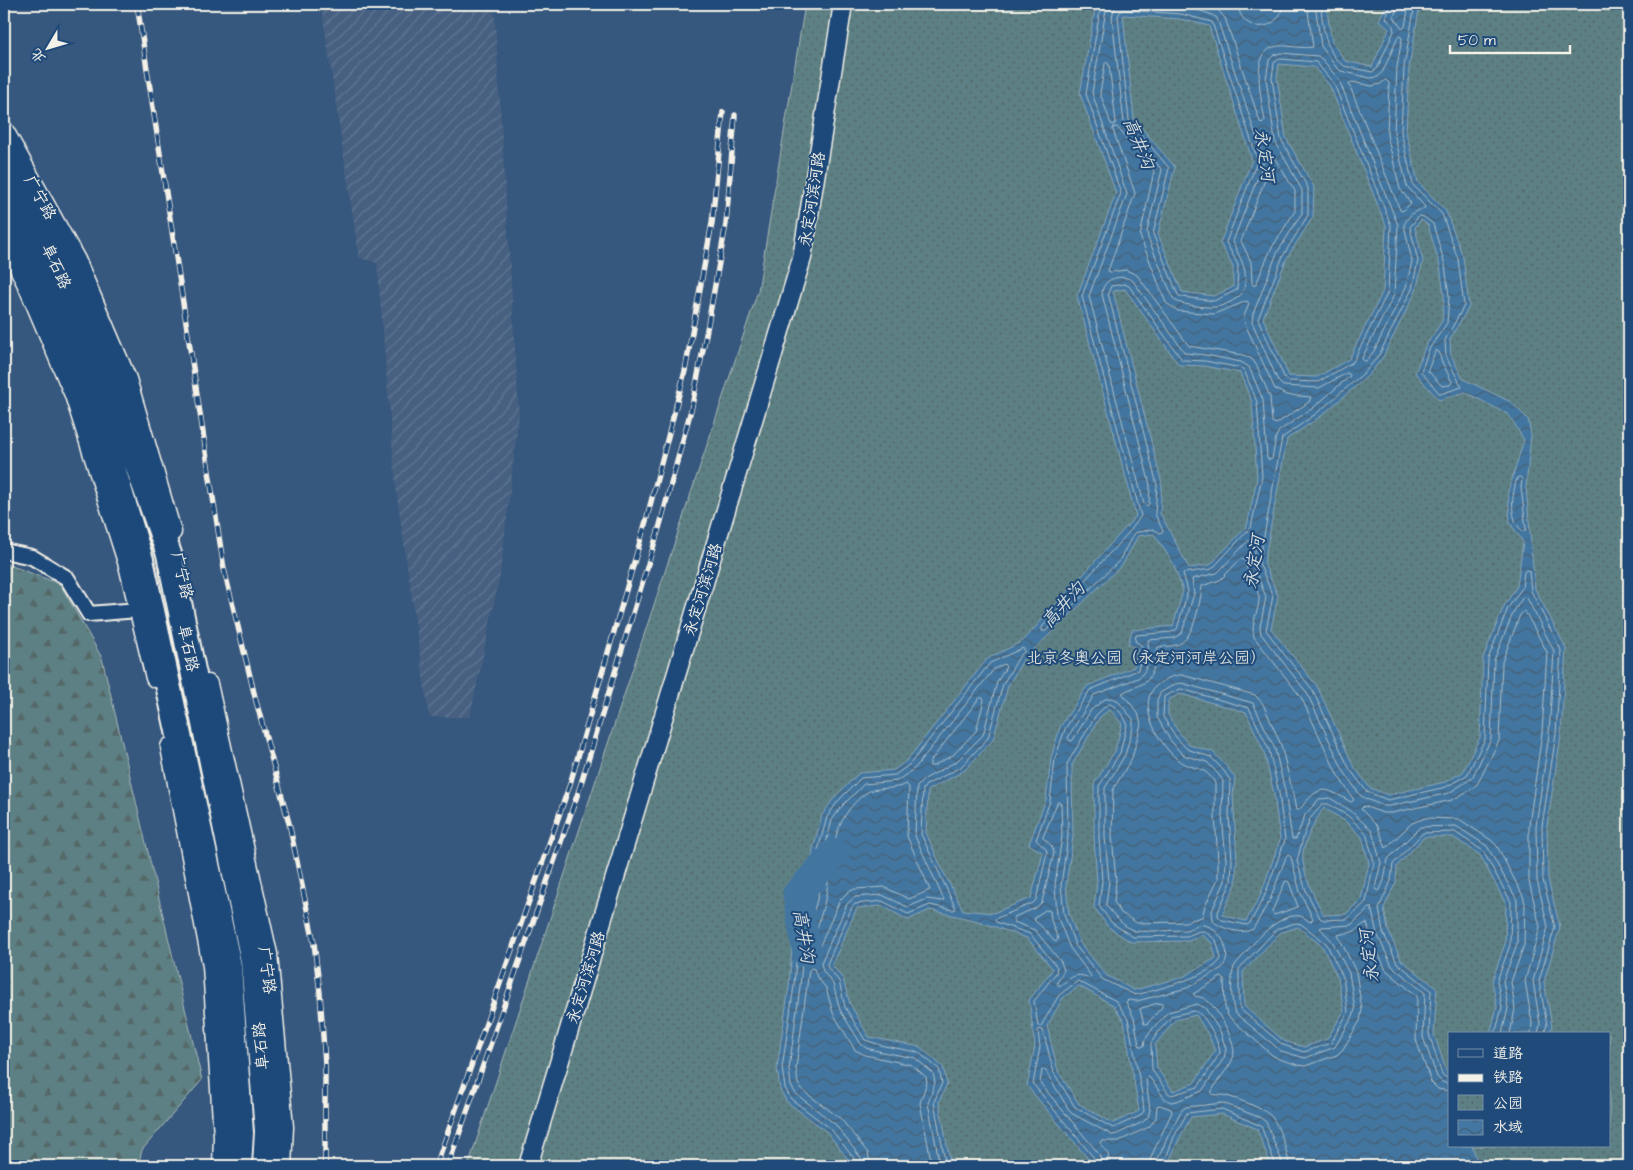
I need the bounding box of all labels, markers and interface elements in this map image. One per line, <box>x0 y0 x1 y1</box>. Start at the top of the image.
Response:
north arrow <box>22 22 72 72</box>
scale bar <box>1450 22 1570 54</box>
text: 50 m <box>1458 30 1496 51</box>
text: 北 <box>26 44 51 67</box>
water label: 高井沟 <box>1117 113 1161 175</box>
water label: 永定河 <box>1248 127 1281 187</box>
street label: 永定河滨河路 <box>794 150 830 248</box>
street label: 广宁路 <box>19 171 61 224</box>
street label: 阜石路 <box>36 240 76 293</box>
water label: 永定河 <box>1238 530 1272 591</box>
street label: 永定河滨河路 <box>678 540 728 638</box>
street label: 广宁路 <box>166 549 198 601</box>
water label: 高井沟 <box>1036 576 1092 634</box>
street label: 阜石路 <box>172 622 204 674</box>
park label: 北京冬奥公园（永定河河岸公园） <box>1026 647 1266 669</box>
water label: 高井沟 <box>787 907 820 967</box>
water label: 永定河 <box>1353 925 1385 984</box>
street label: 永定河滨河路 <box>561 928 611 1026</box>
street label: 广宁路 <box>253 945 281 995</box>
street label: 阜石路 <box>248 1021 274 1071</box>
legend <box>1448 1032 1610 1148</box>
text: 道路 <box>1493 1043 1523 1064</box>
text: 铁路 <box>1493 1067 1523 1088</box>
text: 公园 <box>1493 1093 1523 1114</box>
text: 水域 <box>1493 1117 1523 1138</box>

